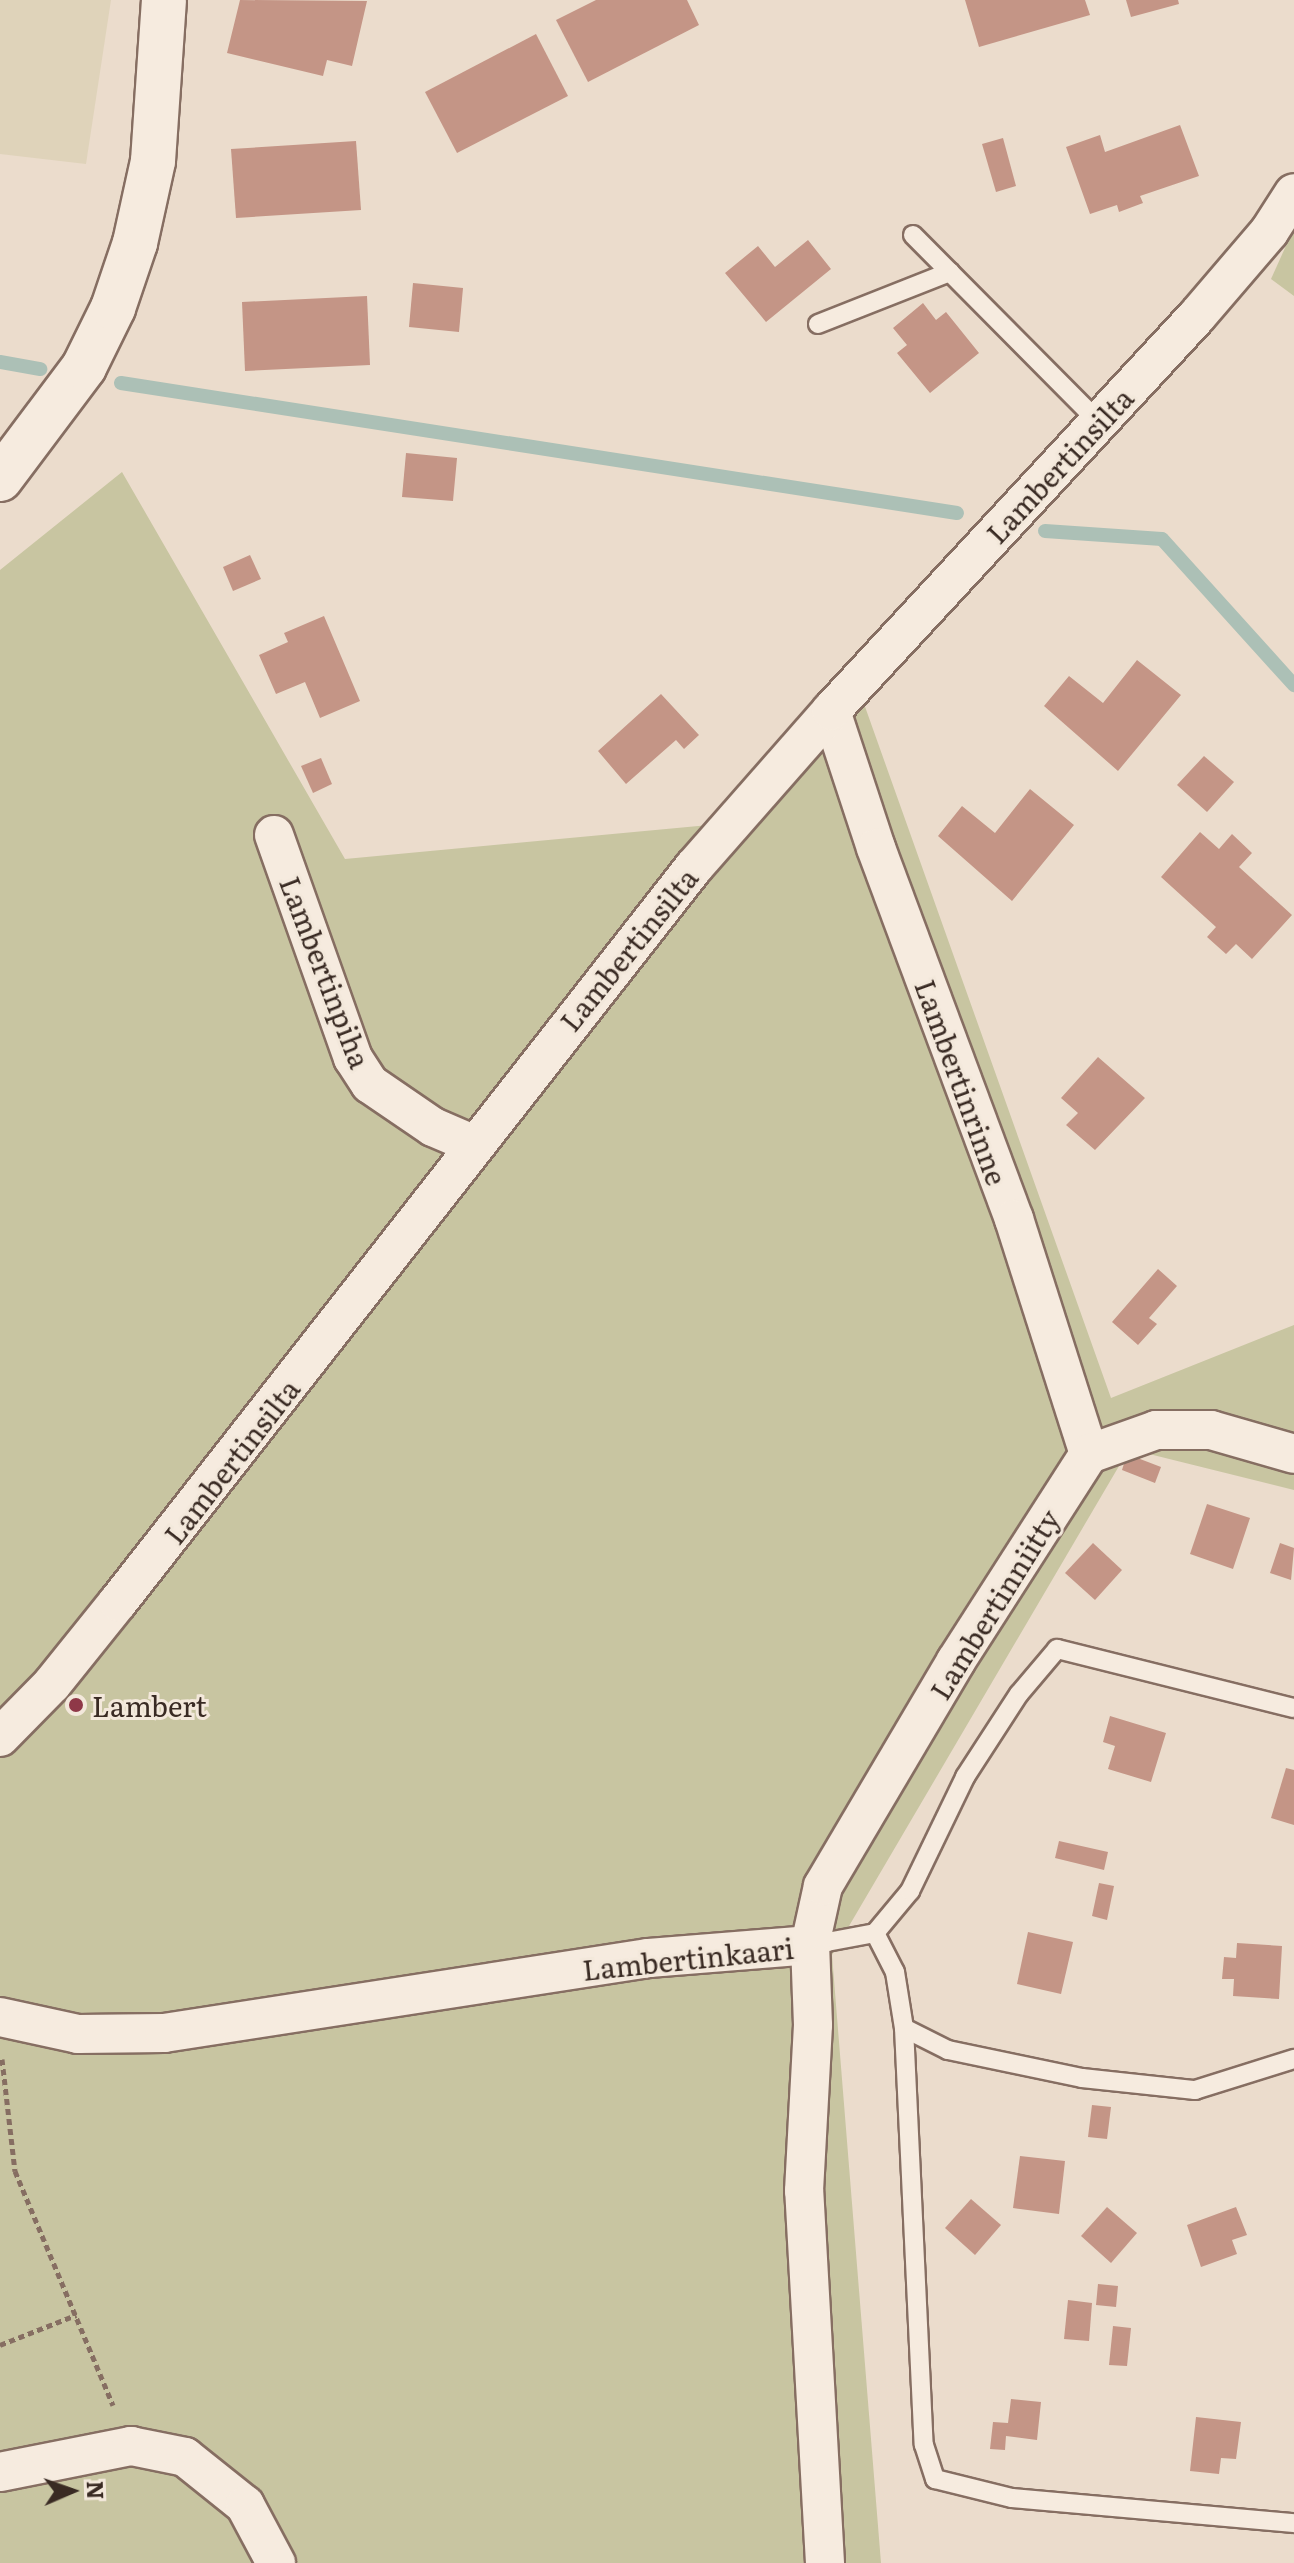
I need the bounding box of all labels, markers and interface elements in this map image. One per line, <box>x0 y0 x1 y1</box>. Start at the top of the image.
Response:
street label: Lambertinsilta <box>979 381 1139 549</box>
street label: Lambertinsilta <box>552 861 704 1037</box>
street label: Lambertinpiha <box>274 871 378 1073</box>
street label: Lambertinrinne <box>909 975 1015 1189</box>
street label: Lambertinsilta <box>156 1372 306 1550</box>
street label: Lambertinniitty <box>922 1503 1066 1705</box>
place label: Lambert <box>92 1688 207 1722</box>
marker: Lambert <box>67 1696 85 1714</box>
street label: Lambertinkaari <box>581 1930 795 1986</box>
north arrow <box>32 2451 112 2531</box>
text: N <box>80 2480 113 2500</box>

